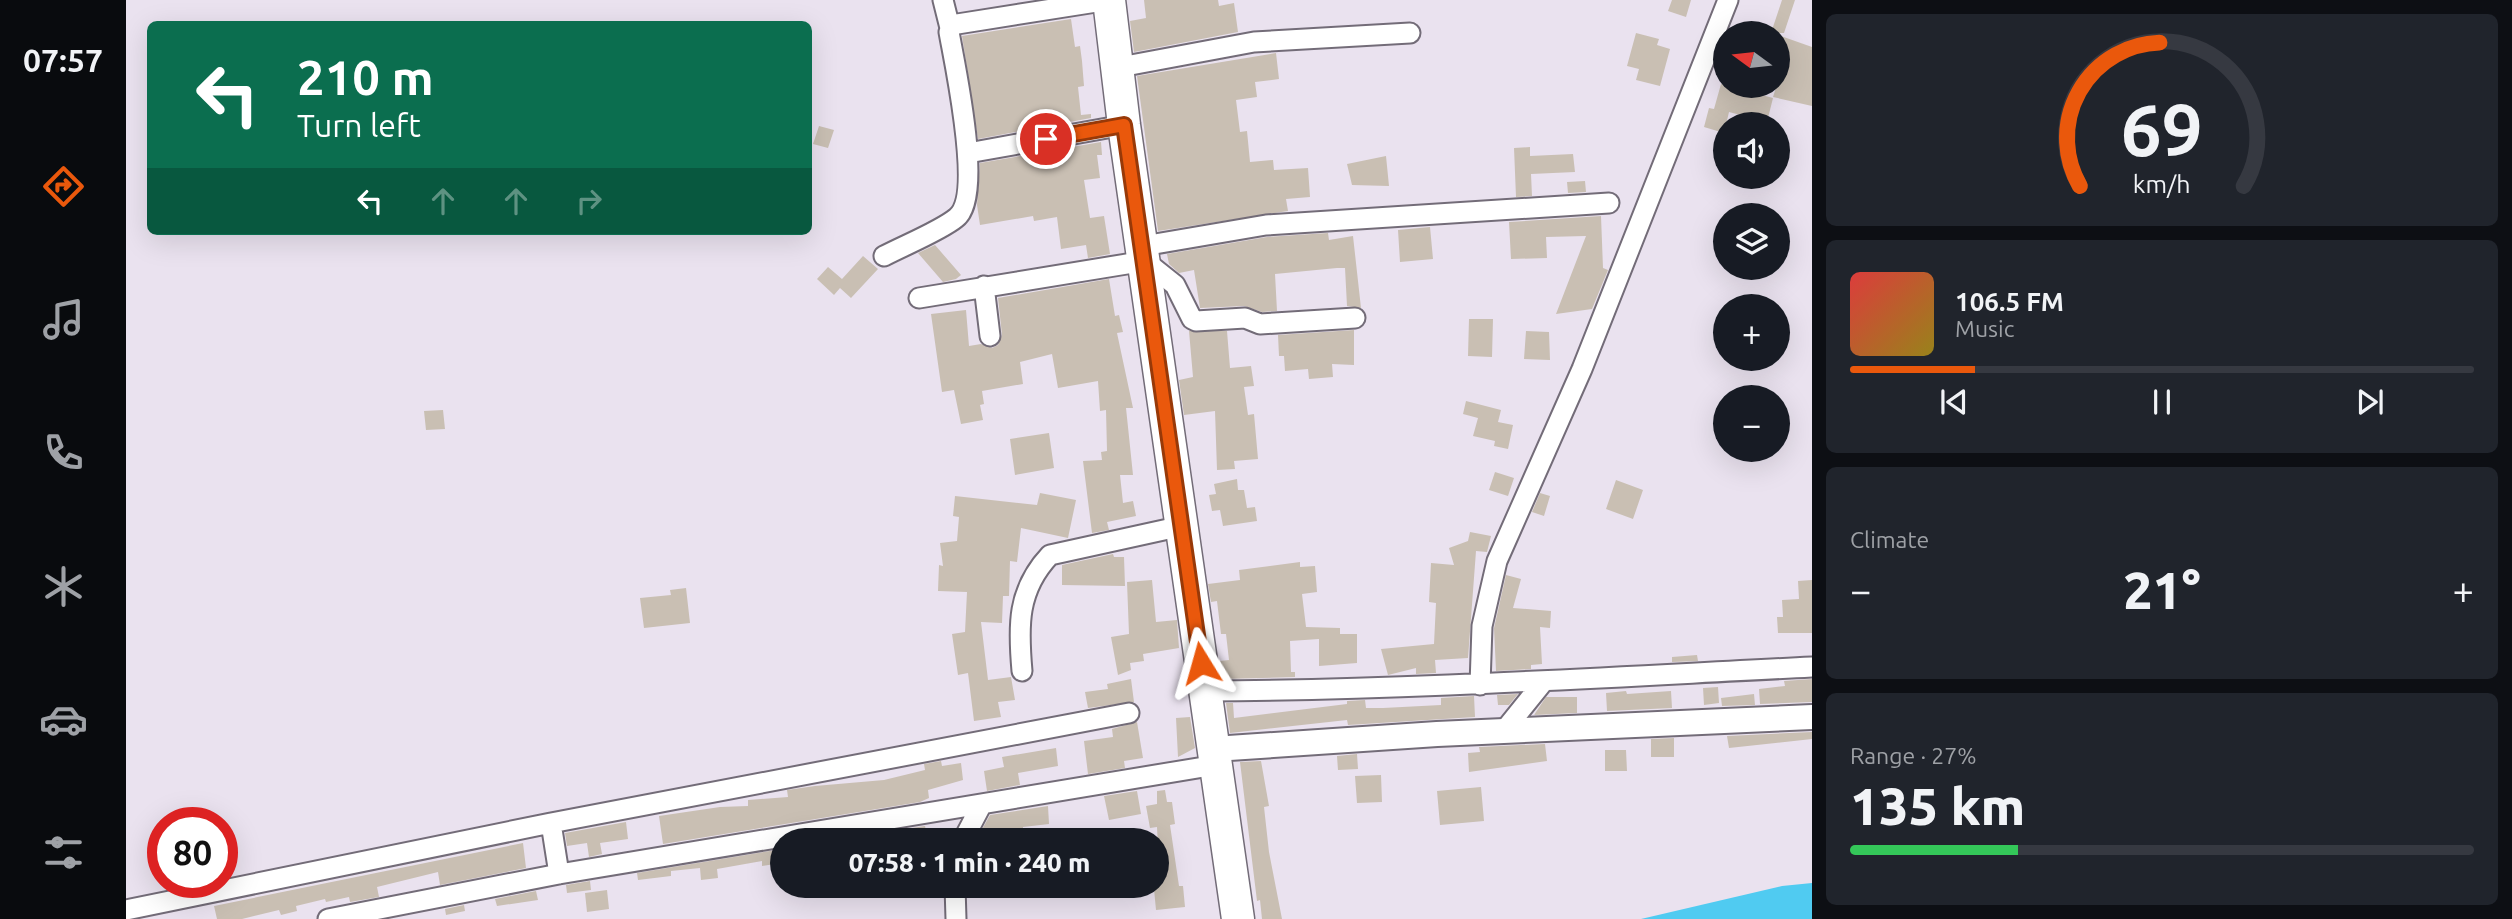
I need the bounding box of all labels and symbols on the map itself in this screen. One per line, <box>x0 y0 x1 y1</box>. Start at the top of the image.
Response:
north arrow <box>1713 21 1790 98</box>
pin <box>1016 109 1076 169</box>
position arrow <box>1164 626 1238 700</box>
speed limit sign: 80 <box>147 807 238 898</box>

